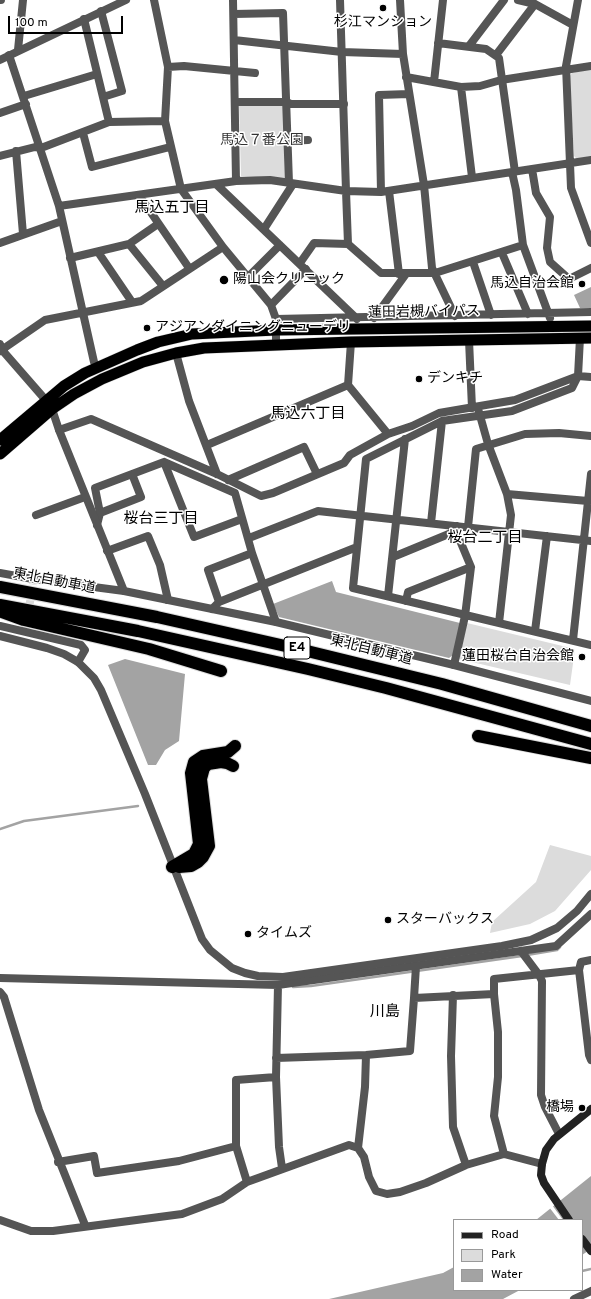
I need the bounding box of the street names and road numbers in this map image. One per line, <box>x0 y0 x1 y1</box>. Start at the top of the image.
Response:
street label: 蓮田岩槻バイパス <box>368 304 480 322</box>
street label: 東北自動車道 <box>11 566 97 598</box>
street label: 東北自動車道 <box>328 633 414 669</box>
road number: E4 <box>284 637 310 659</box>

